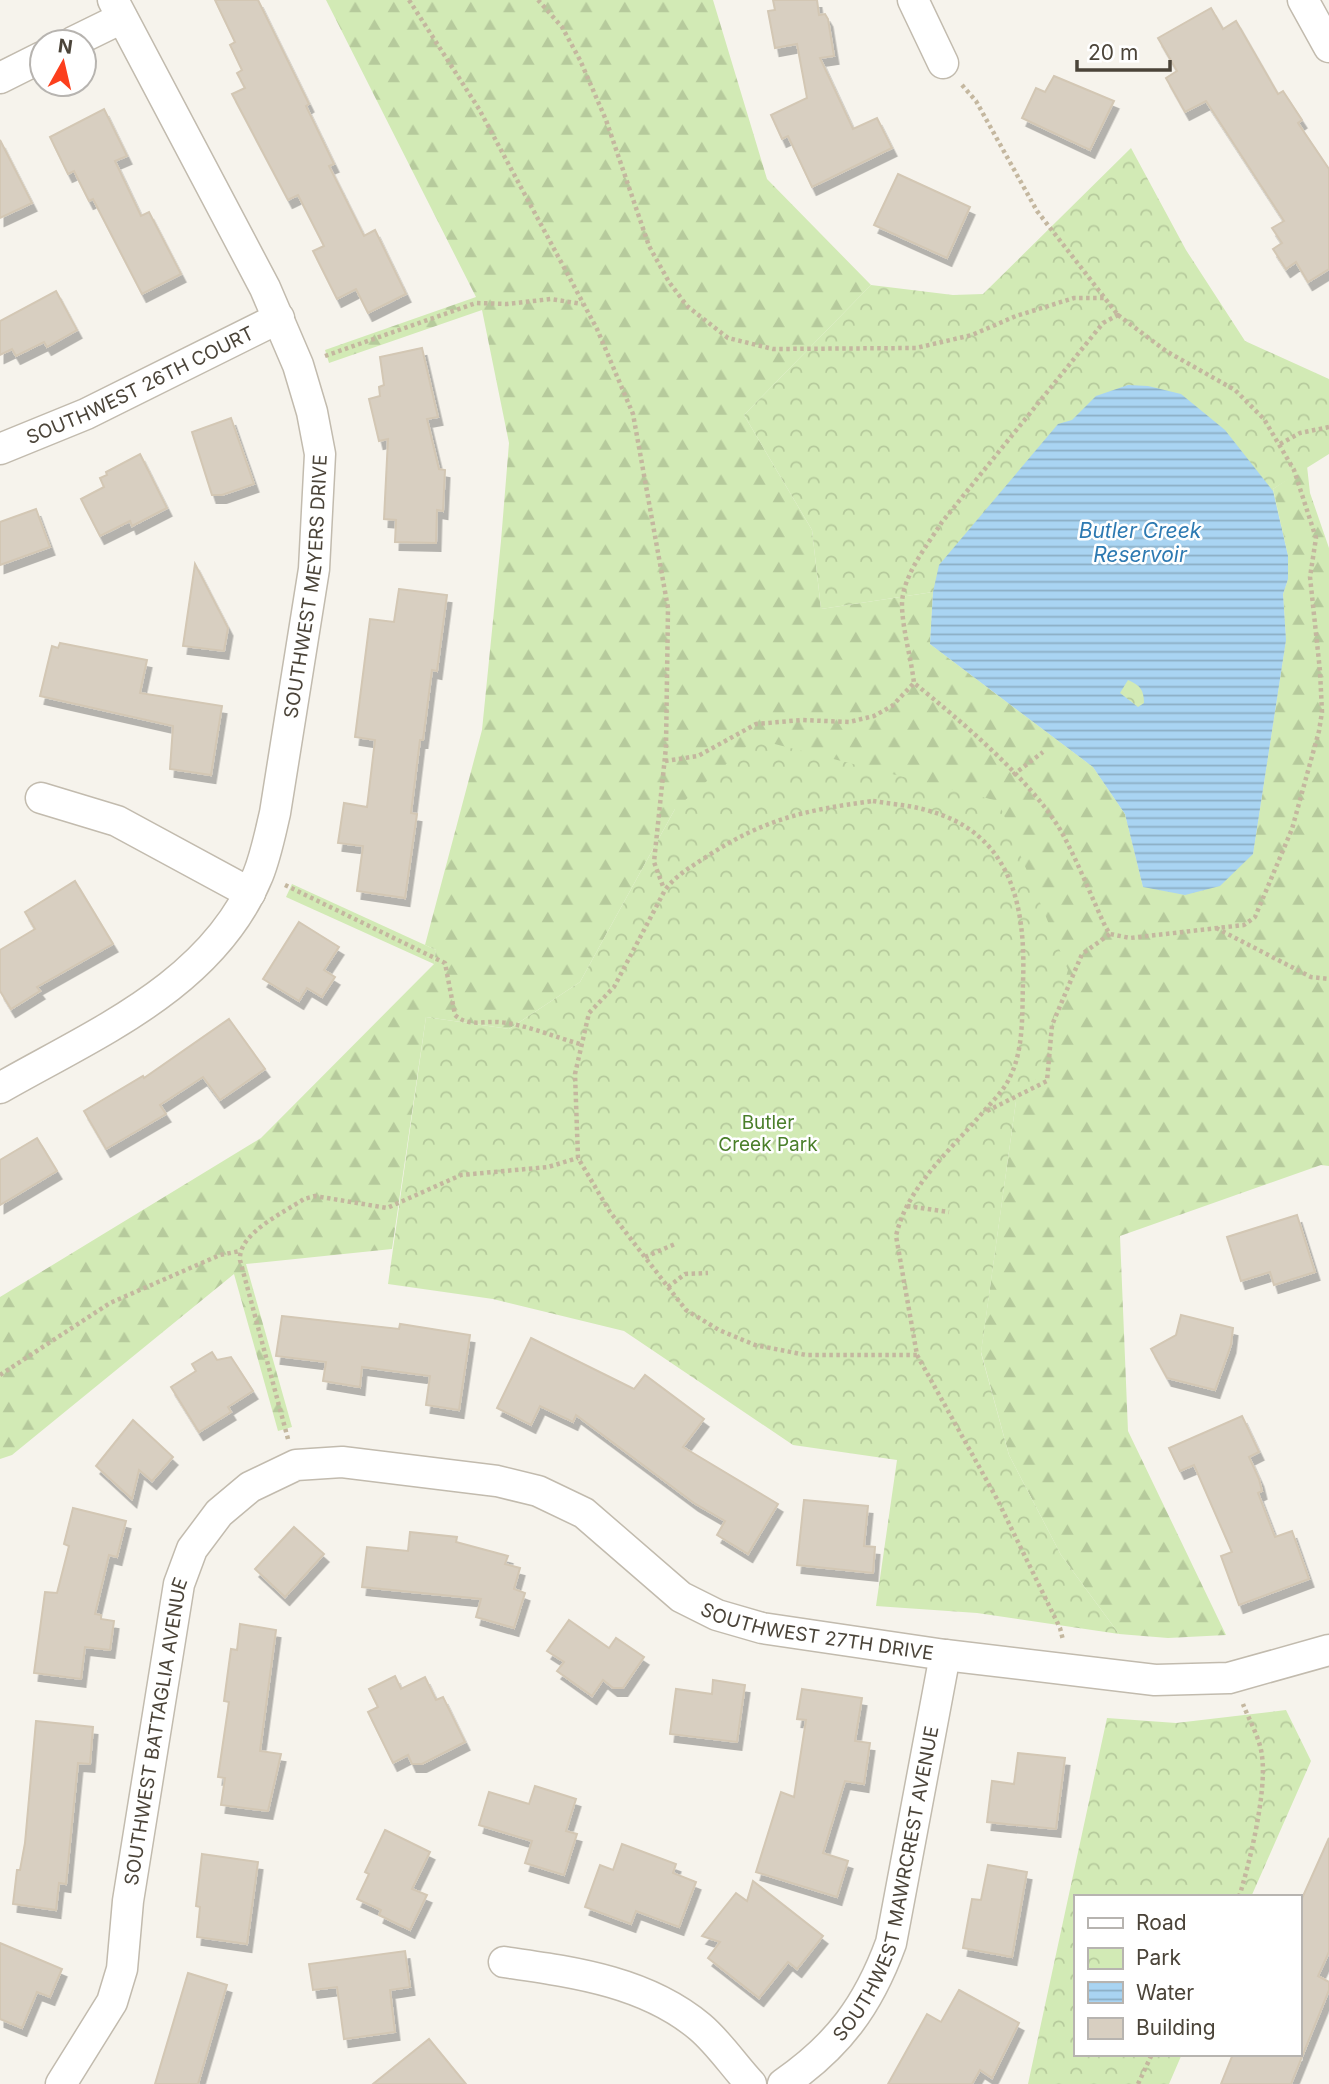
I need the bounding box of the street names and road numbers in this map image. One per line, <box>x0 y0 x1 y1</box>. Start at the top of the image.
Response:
street label: SOUTHWEST 26TH COURT <box>23 321 258 449</box>
street label: SOUTHWEST MEYERS DRIVE <box>279 454 331 720</box>
street label: SOUTHWEST BATTAGLIA AVENUE <box>119 1574 192 1887</box>
street label: SOUTHWEST 27TH DRIVE <box>697 1597 935 1665</box>
street label: SOUTHWEST MAWRCREST AVENUE <box>828 1724 943 2046</box>

